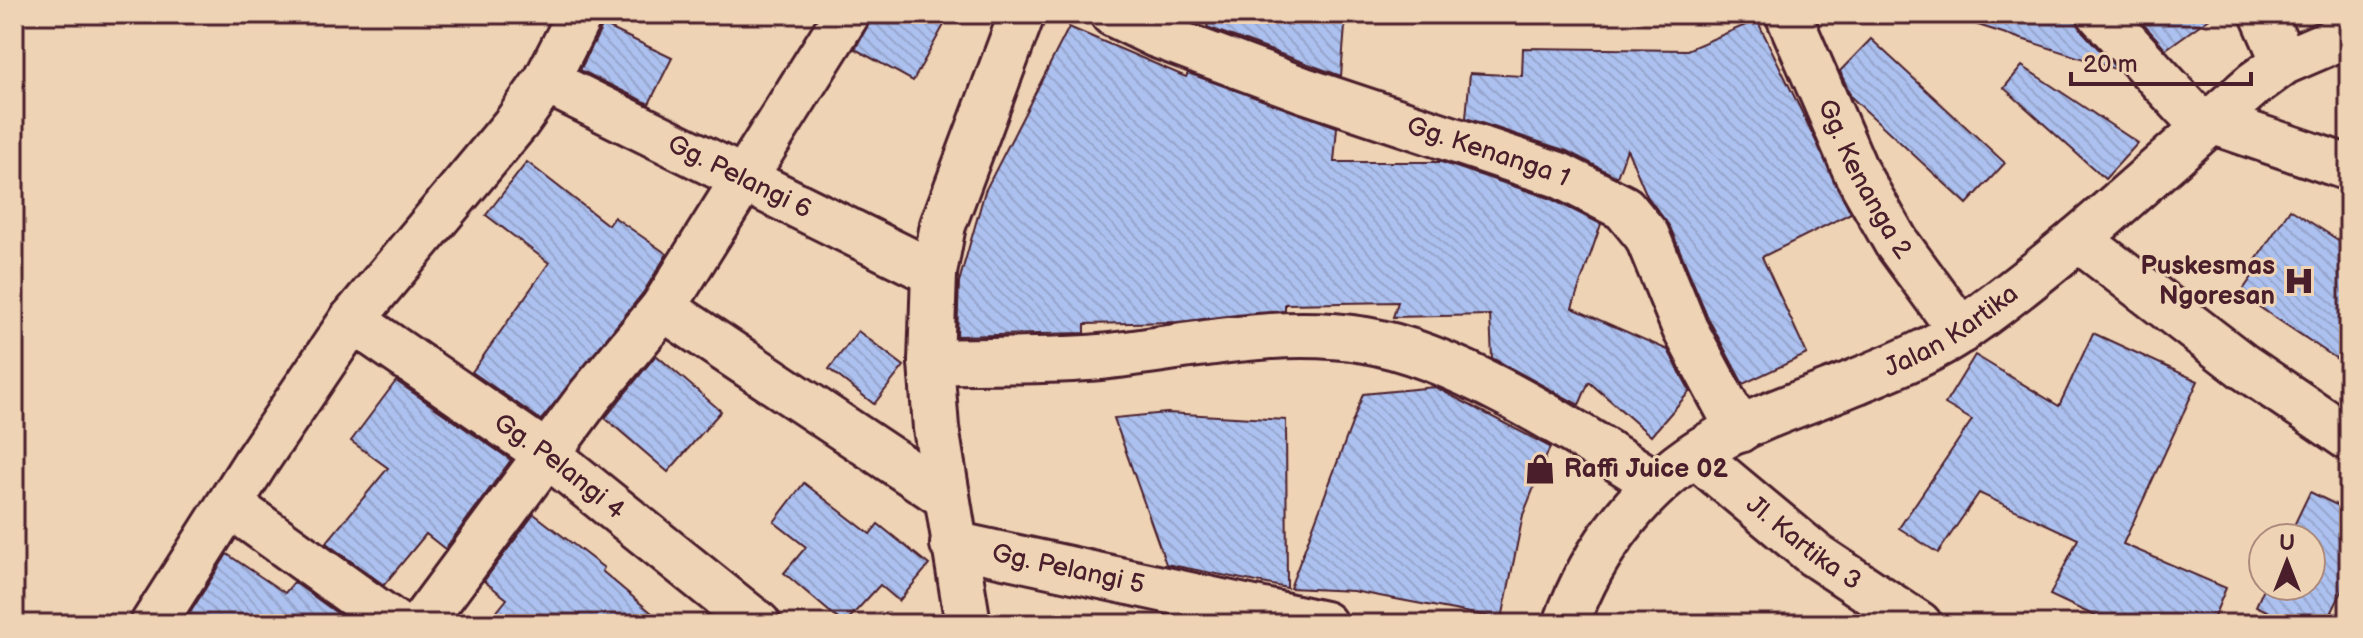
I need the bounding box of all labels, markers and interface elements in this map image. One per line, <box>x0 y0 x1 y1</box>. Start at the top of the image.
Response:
scale bar <box>2071 36 2251 86</box>
text: 20 m <box>2083 50 2138 79</box>
street label: Gg. Kenanga 2 <box>1811 95 1919 265</box>
street label: Gg. Kenanga 1 <box>1403 110 1575 193</box>
street label: Gg. Pelangi 6 <box>663 128 817 225</box>
place label: Puskesmas Ngoresan <box>2141 251 2275 312</box>
hospital icon: Puskesmas Ngoresan <box>2282 264 2316 298</box>
street label: Jalan Kartika <box>1880 278 2024 384</box>
street label: Gg. Pelangi 4 <box>488 407 631 526</box>
shop icon: Raffi Juice 02 <box>1523 452 1557 486</box>
place label: Raffi Juice 02 <box>1564 454 1729 485</box>
street label: Jl. Kartika 3 <box>1740 489 1867 597</box>
north arrow <box>2247 522 2327 602</box>
text: U <box>2279 530 2295 557</box>
street label: Gg. Pelangi 5 <box>989 537 1148 600</box>

